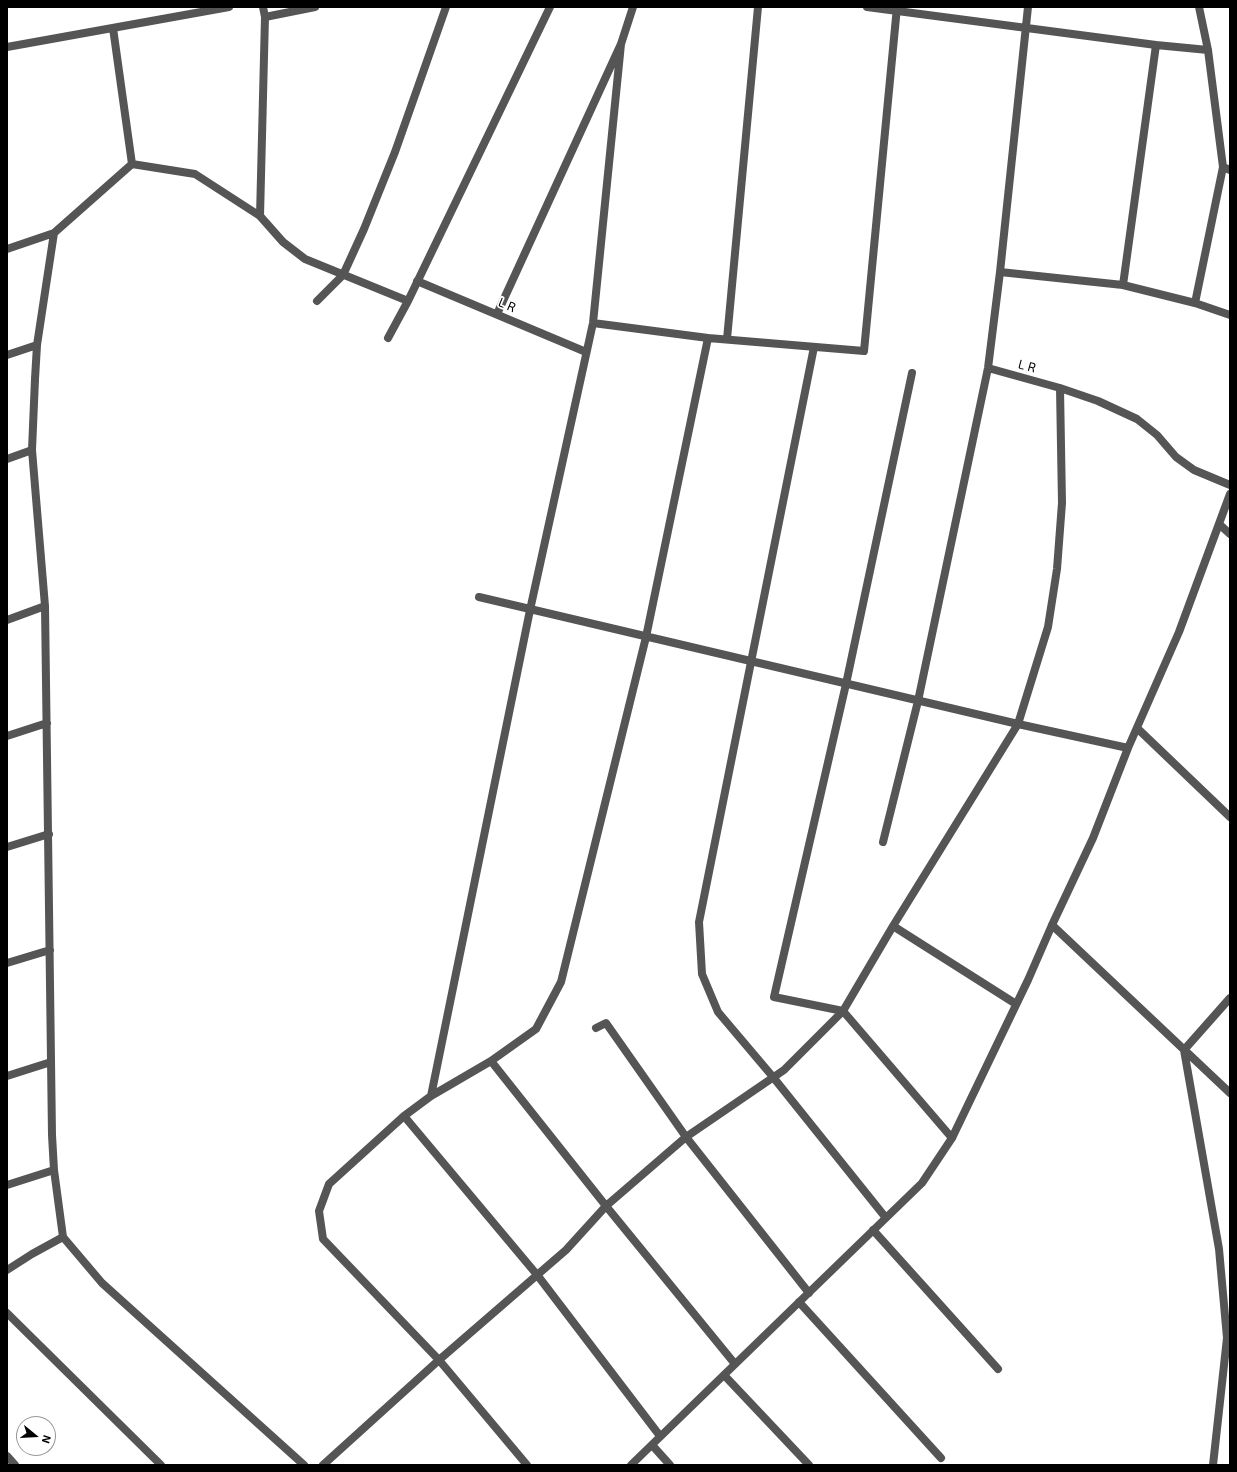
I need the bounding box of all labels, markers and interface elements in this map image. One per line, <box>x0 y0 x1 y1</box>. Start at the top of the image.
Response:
street label: L R <box>496 294 518 316</box>
street label: L R <box>1016 356 1038 376</box>
north arrow <box>16 1416 56 1456</box>
text: N <box>40 1434 54 1445</box>

